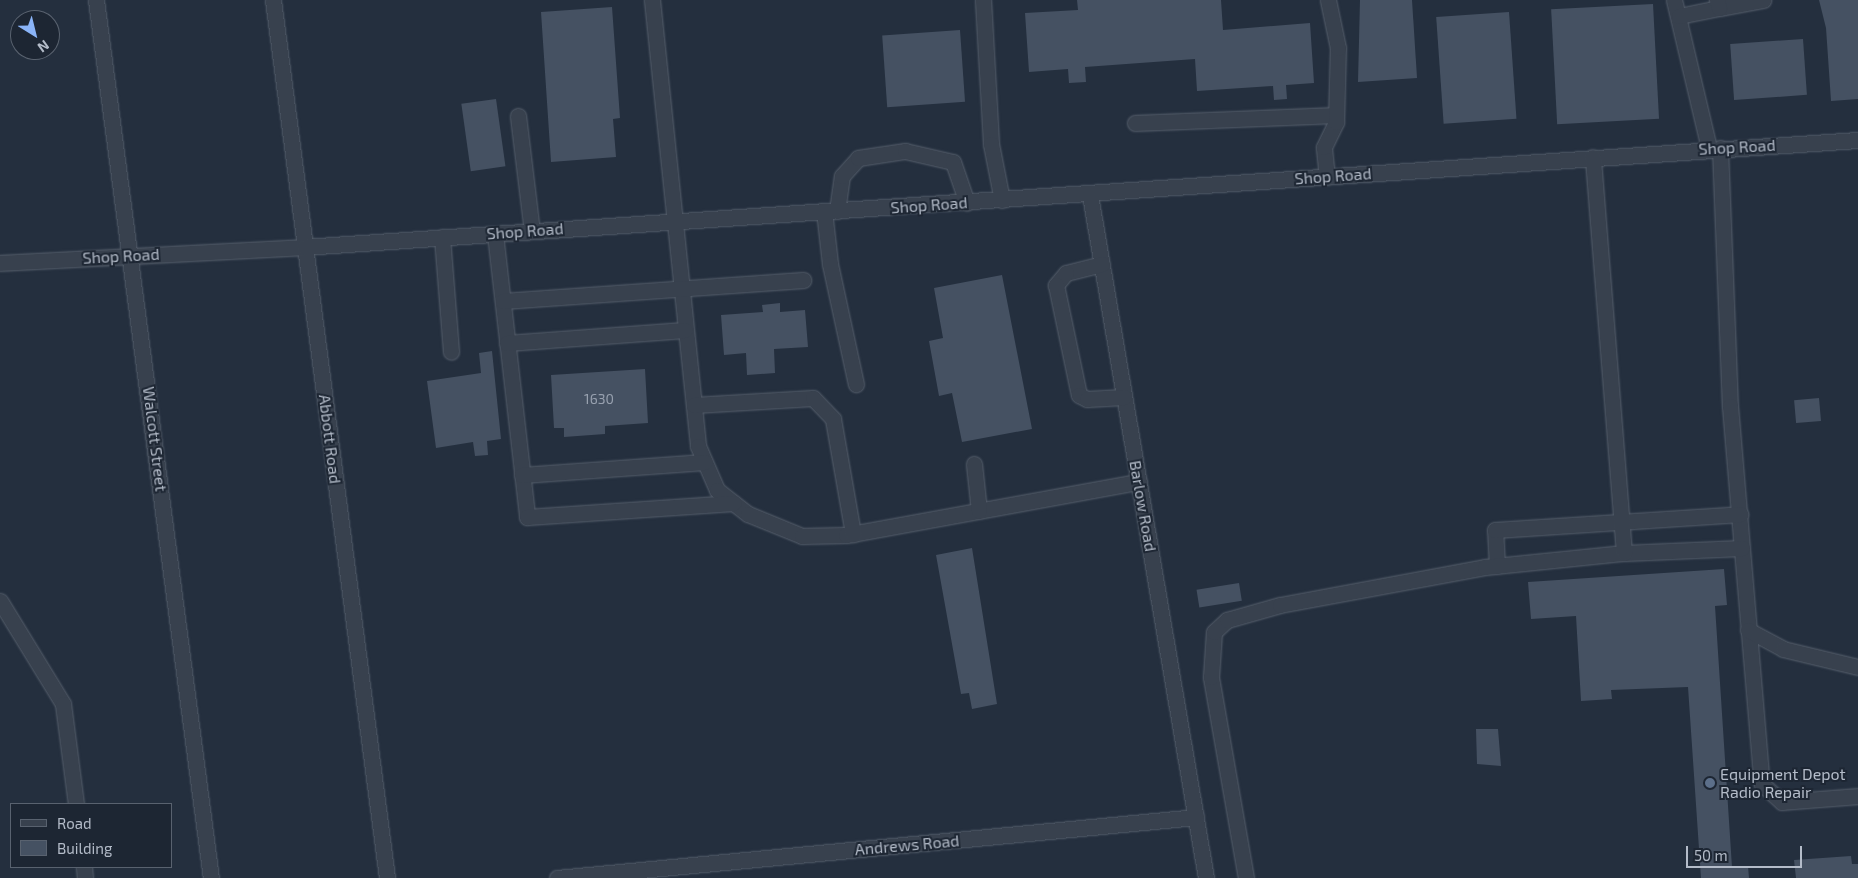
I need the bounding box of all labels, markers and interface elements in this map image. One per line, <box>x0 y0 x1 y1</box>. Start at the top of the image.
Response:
north arrow <box>10 10 60 60</box>
text: N <box>34 37 53 57</box>
street label: Shop Road <box>1698 135 1776 159</box>
street label: Shop Road <box>1294 164 1372 188</box>
street label: Shop Road <box>890 193 968 217</box>
street label: Shop Road <box>486 219 564 243</box>
street label: Shop Road <box>82 244 160 268</box>
street label: Walcott Street <box>139 385 171 493</box>
house number: 1630 <box>584 391 614 407</box>
street label: Abbott Road <box>315 393 345 485</box>
street label: Barlow Road <box>1126 459 1160 553</box>
place label: Equipment Depot Radio Repair <box>1720 764 1846 802</box>
marker: Equipment Depot Radio Repair <box>1704 777 1716 789</box>
legend <box>10 803 172 868</box>
text: Road <box>57 814 92 832</box>
street label: Andrews Road <box>854 831 960 859</box>
scale bar <box>1688 836 1804 868</box>
text: Building <box>57 839 112 857</box>
text: 50 m <box>1694 846 1728 864</box>

